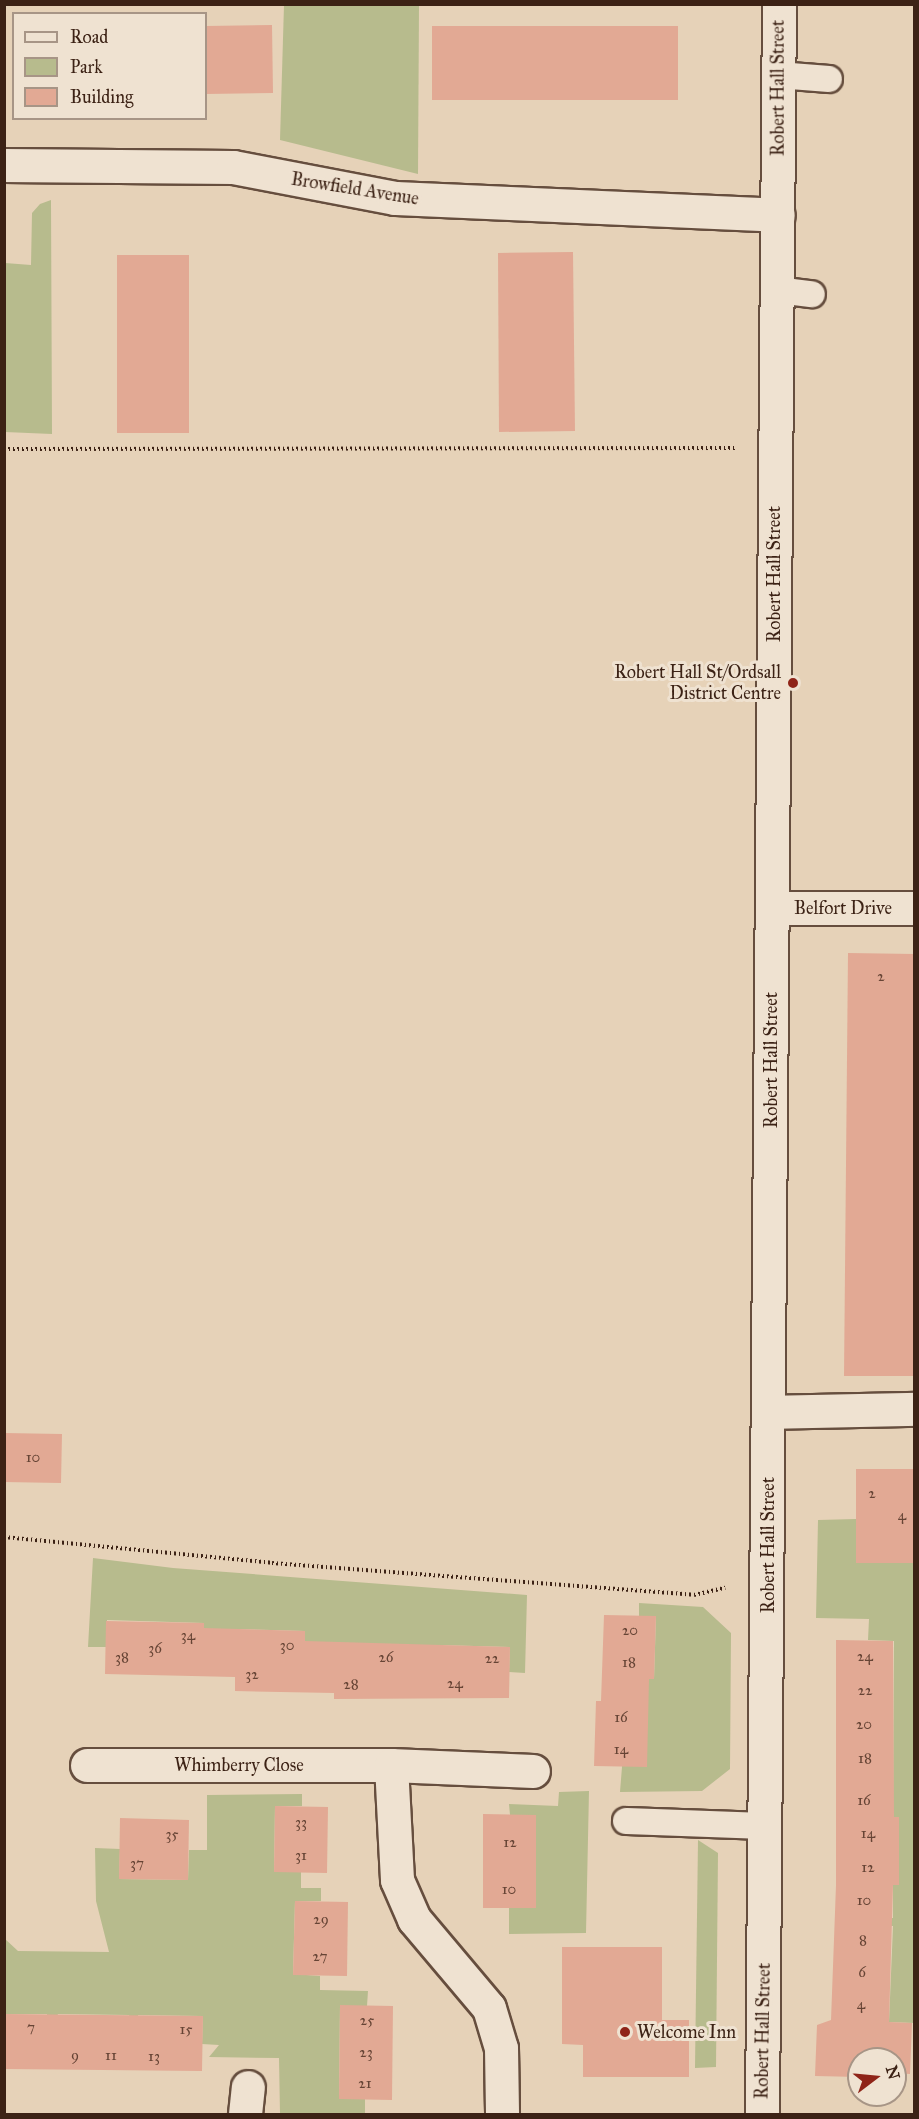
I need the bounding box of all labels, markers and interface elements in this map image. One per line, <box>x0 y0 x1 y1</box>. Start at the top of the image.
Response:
legend <box>12 12 207 120</box>
street label: Robert Hall Street <box>767 20 789 156</box>
text: Road <box>70 26 108 48</box>
text: Park <box>70 56 103 78</box>
text: Building <box>70 86 133 108</box>
street label: Browfield Avenue <box>290 168 420 210</box>
street label: Robert Hall Street <box>763 506 785 642</box>
place label: Robert Hall St/Ordsall District Centre <box>614 662 781 704</box>
marker: Robert Hall St/Ordsall District Centre <box>786 676 800 690</box>
street label: Belfort Drive <box>794 897 892 919</box>
house number: 2 <box>877 968 885 986</box>
street label: Robert Hall Street <box>760 992 782 1128</box>
house number: 10 <box>26 1449 40 1467</box>
street label: Robert Hall Street <box>757 1477 779 1613</box>
house number: 2 <box>868 1485 876 1503</box>
house number: 4 <box>898 1507 906 1525</box>
house number: 20 <box>622 1622 638 1640</box>
house number: 34 <box>181 1627 195 1645</box>
house number: 30 <box>280 1637 294 1655</box>
house number: 36 <box>148 1640 162 1658</box>
house number: 24 <box>857 1648 873 1666</box>
house number: 38 <box>115 1649 129 1667</box>
house number: 26 <box>378 1649 394 1667</box>
house number: 22 <box>485 1650 499 1668</box>
house number: 18 <box>622 1654 636 1672</box>
house number: 32 <box>245 1666 259 1684</box>
house number: 24 <box>447 1675 463 1693</box>
house number: 28 <box>343 1676 359 1694</box>
house number: 22 <box>858 1682 872 1700</box>
house number: 16 <box>614 1709 628 1727</box>
house number: 20 <box>856 1716 872 1734</box>
house number: 14 <box>614 1741 628 1759</box>
house number: 18 <box>858 1750 872 1768</box>
street label: Whimberry Close <box>174 1754 304 1776</box>
house number: 16 <box>857 1792 871 1810</box>
house number: 33 <box>295 1814 307 1832</box>
house number: 14 <box>861 1825 875 1843</box>
house number: 35 <box>166 1826 178 1844</box>
house number: 12 <box>503 1834 517 1852</box>
house number: 31 <box>295 1847 307 1865</box>
house number: 37 <box>130 1855 144 1873</box>
house number: 12 <box>861 1859 875 1877</box>
house number: 10 <box>502 1881 516 1899</box>
house number: 10 <box>857 1892 871 1910</box>
house number: 29 <box>313 1911 329 1929</box>
house number: 8 <box>859 1932 867 1950</box>
house number: 27 <box>312 1948 328 1966</box>
street label: Robert Hall Street <box>751 1963 775 2099</box>
house number: 6 <box>858 1964 866 1982</box>
house number: 4 <box>857 1996 865 2014</box>
house number: 25 <box>360 2012 374 2030</box>
house number: 7 <box>27 2019 35 2037</box>
house number: 15 <box>180 2021 192 2039</box>
place label: Welcome Inn <box>637 2021 736 2043</box>
marker: Welcome Inn <box>618 2025 632 2039</box>
house number: 23 <box>359 2044 373 2062</box>
house number: 9 <box>71 2047 79 2065</box>
house number: 11 <box>105 2047 117 2065</box>
north arrow <box>847 2047 907 2107</box>
house number: 13 <box>148 2048 160 2066</box>
text: N <box>882 2063 904 2082</box>
house number: 21 <box>358 2075 372 2093</box>

